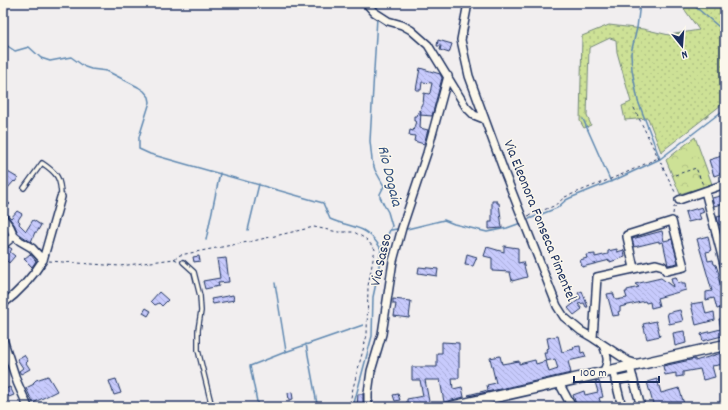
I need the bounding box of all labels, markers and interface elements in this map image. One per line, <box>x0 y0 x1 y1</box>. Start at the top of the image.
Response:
north arrow <box>662 26 702 66</box>
text: N <box>679 45 689 62</box>
street label: Via Eleonora Fonseca Pimentel <box>496 137 582 305</box>
water label: Rio Dogaia <box>370 143 408 210</box>
street label: Via Sasso <box>365 231 399 288</box>
scale bar <box>574 358 659 384</box>
text: 100 m <box>580 365 607 382</box>

